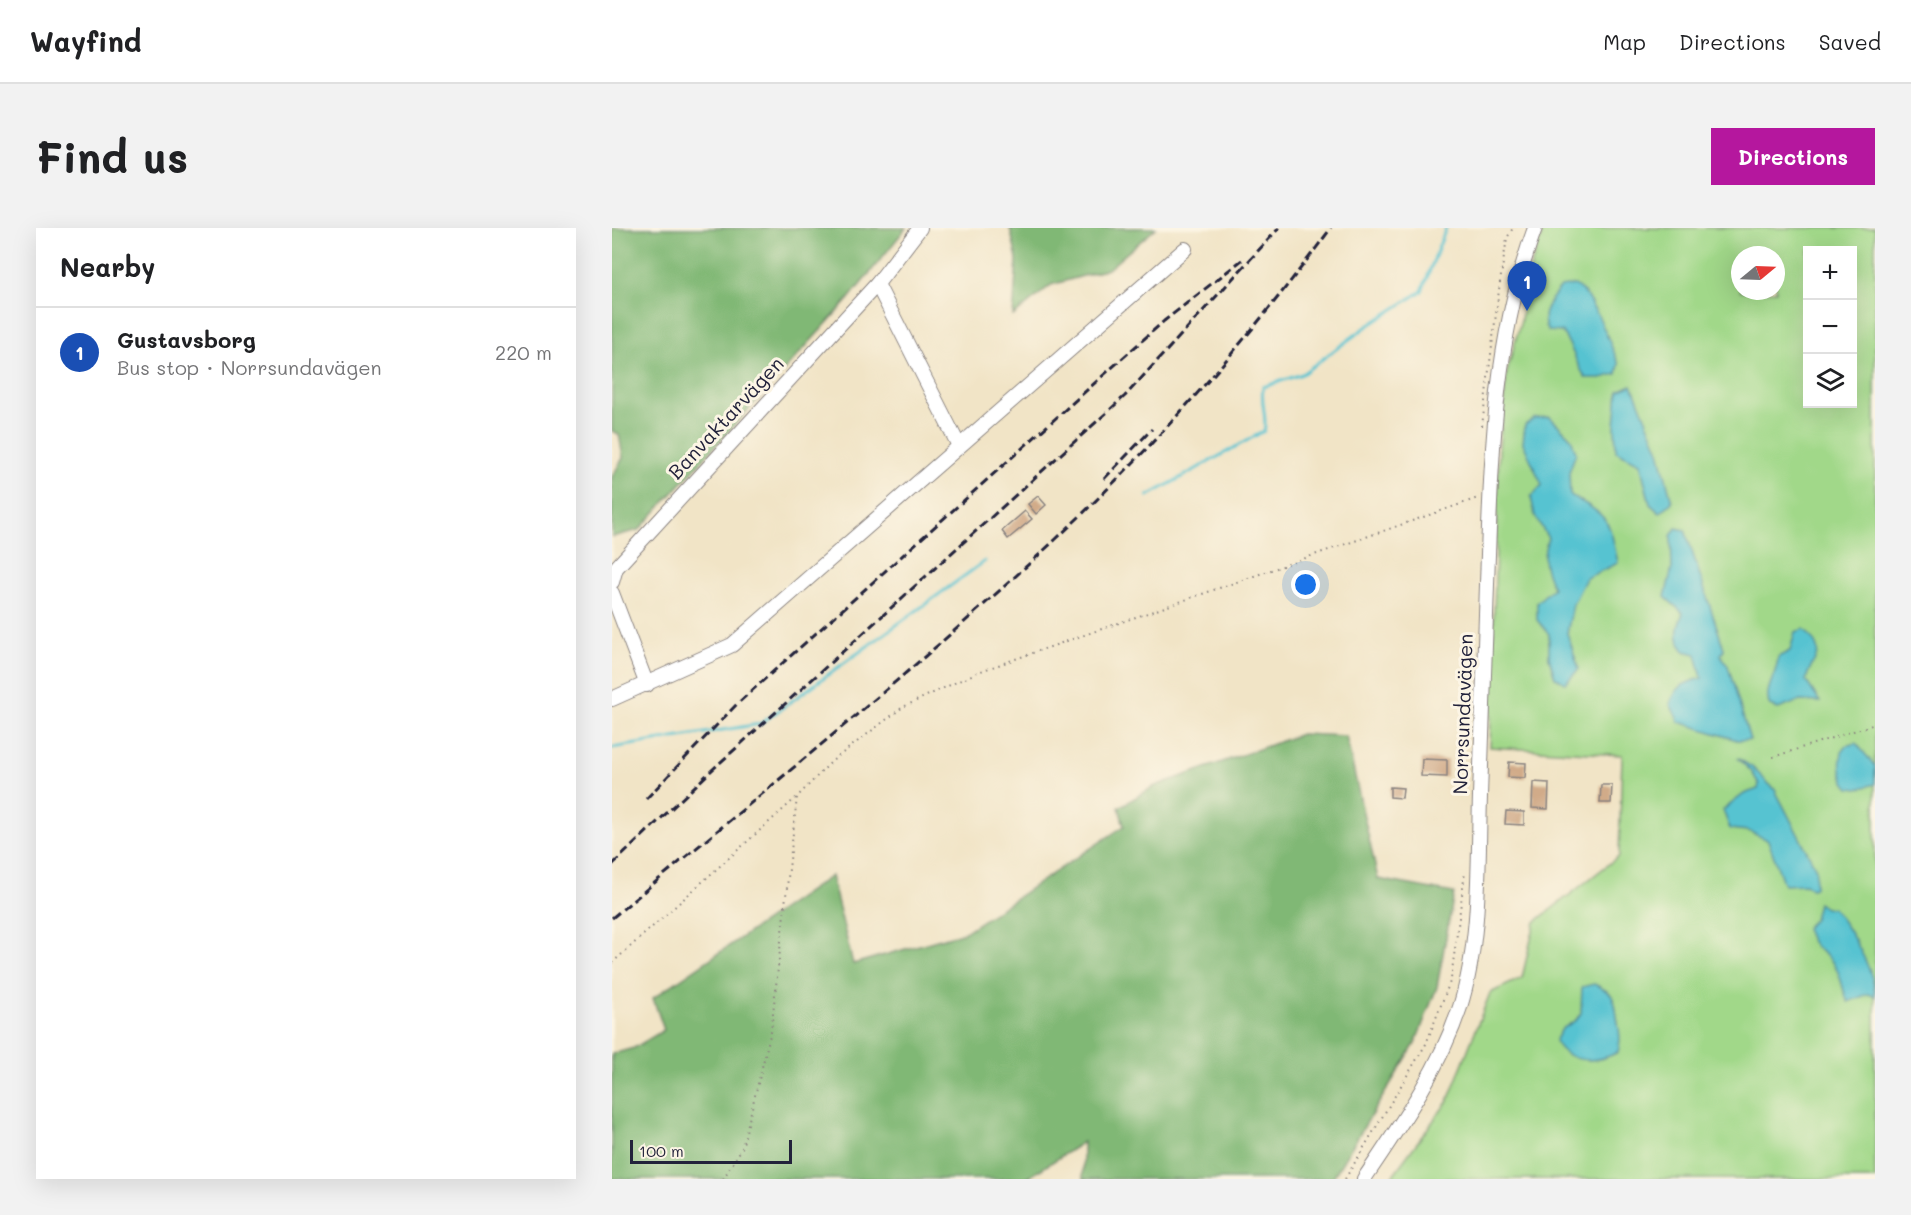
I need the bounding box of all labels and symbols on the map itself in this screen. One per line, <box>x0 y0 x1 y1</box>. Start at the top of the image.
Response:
north arrow <box>1731 246 1785 300</box>
pin: 1 <box>1508 262 1546 311</box>
street label: Banvaktarvägen <box>662 351 789 484</box>
your location <box>1291 570 1320 599</box>
street label: Norrsundavägen <box>1446 633 1478 795</box>
scale bar <box>630 1137 792 1164</box>

